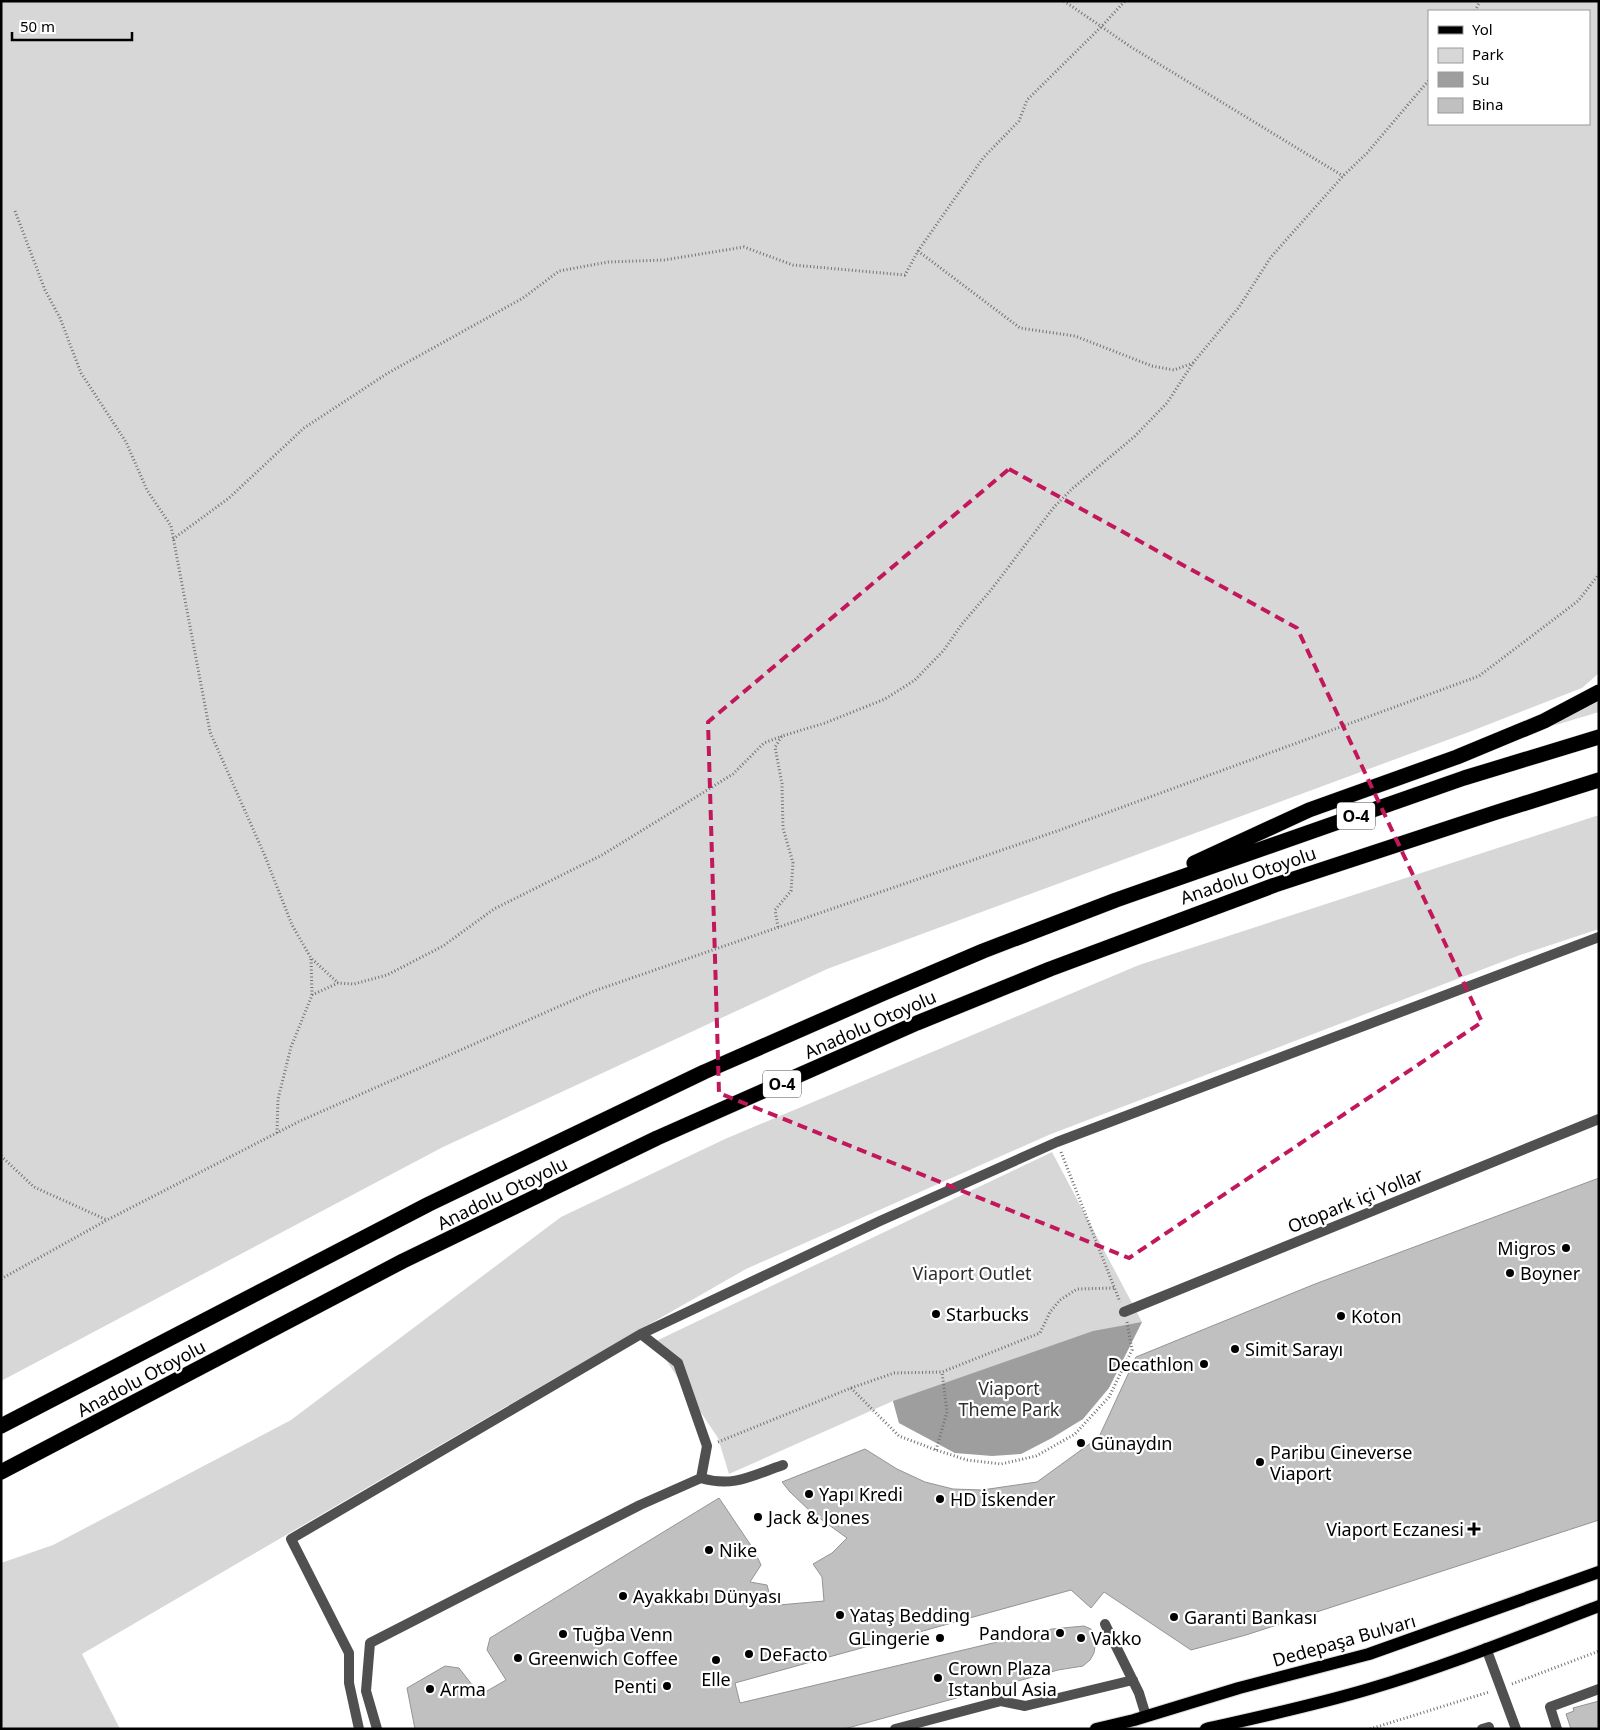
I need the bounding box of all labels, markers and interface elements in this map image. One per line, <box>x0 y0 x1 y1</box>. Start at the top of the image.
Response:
scale bar <box>12 10 132 42</box>
legend <box>1428 10 1590 125</box>
text: 50 m <box>20 16 55 36</box>
text: Yol <box>1472 19 1493 39</box>
text: Park <box>1472 44 1504 64</box>
text: Su <box>1472 69 1490 89</box>
text: Bina <box>1472 94 1503 114</box>
road number: O-4 <box>1337 802 1375 829</box>
street label: Anadolu Otoyolu <box>1177 841 1319 909</box>
street label: Anadolu Otoyolu <box>800 984 940 1064</box>
road number: O-4 <box>763 1070 801 1098</box>
street label: Anadolu Otoyolu <box>433 1151 571 1235</box>
street label: Otopark içi Yollar <box>1284 1162 1427 1238</box>
place label: Migros <box>1497 1236 1556 1260</box>
marker: Migros <box>1560 1242 1572 1254</box>
park label: Viaport Outlet <box>912 1261 1032 1285</box>
place label: Boyner <box>1520 1261 1581 1285</box>
marker: Boyner <box>1504 1267 1516 1279</box>
place label: Starbucks <box>946 1302 1029 1326</box>
place label: Koton <box>1351 1304 1402 1328</box>
marker: Starbucks <box>930 1308 942 1320</box>
marker: Koton <box>1335 1310 1347 1322</box>
street label: Anadolu Otoyolu <box>73 1334 209 1422</box>
place label: Simit Sarayı <box>1245 1337 1343 1361</box>
marker: Simit Sarayı <box>1229 1343 1241 1355</box>
place label: Decathlon <box>1108 1352 1194 1376</box>
marker: Decathlon <box>1198 1358 1210 1370</box>
park label: Viaport Theme Park <box>959 1376 1060 1421</box>
place label: Günaydın <box>1091 1431 1172 1455</box>
marker: Günaydın <box>1075 1437 1087 1449</box>
place label: Paribu Cineverse Viaport <box>1270 1440 1412 1485</box>
marker: Paribu Cineverse Viaport <box>1254 1456 1266 1468</box>
place label: Yapı Kredi <box>819 1482 903 1506</box>
place label: HD İskender <box>950 1487 1056 1511</box>
marker: Yapı Kredi <box>803 1488 815 1500</box>
marker: HD İskender <box>934 1493 946 1505</box>
place label: Jack & Jones <box>766 1505 870 1529</box>
marker: Jack & Jones <box>752 1511 764 1523</box>
place label: Viaport Eczanesi <box>1326 1517 1464 1541</box>
marker: Viaport Eczanesi <box>1468 1523 1480 1535</box>
place label: Nike <box>719 1538 757 1562</box>
marker: Nike <box>703 1544 715 1556</box>
place label: Ayakkabı Dünyası <box>633 1584 781 1608</box>
marker: Ayakkabı Dünyası <box>617 1590 629 1602</box>
place label: Yataş Bedding <box>850 1603 970 1627</box>
place label: Garanti Bankası <box>1184 1605 1317 1629</box>
street label: Dedepaşa Bulvarı <box>1270 1608 1418 1672</box>
marker: Yataş Bedding <box>834 1609 846 1621</box>
marker: Garanti Bankası <box>1168 1611 1180 1623</box>
place label: Pandora <box>979 1621 1050 1645</box>
place label: Tuğba Venn <box>573 1622 673 1646</box>
place label: GLingerie <box>848 1626 930 1650</box>
place label: Vakko <box>1091 1626 1142 1650</box>
marker: Pandora <box>1054 1627 1066 1639</box>
marker: Tuğba Venn <box>557 1628 569 1640</box>
marker: GLingerie <box>934 1632 946 1644</box>
marker: Vakko <box>1075 1632 1087 1644</box>
place label: DeFacto <box>759 1642 828 1666</box>
place label: Greenwich Coffee <box>528 1646 678 1670</box>
marker: DeFacto <box>743 1648 755 1660</box>
marker: Greenwich Coffee <box>512 1652 524 1664</box>
marker: Elle <box>710 1654 722 1666</box>
place label: Crown Plaza Istanbul Asia <box>948 1656 1057 1701</box>
place label: Elle <box>701 1667 731 1691</box>
marker: Crown Plaza Istanbul Asia <box>932 1672 944 1684</box>
place label: Penti <box>614 1674 657 1698</box>
place label: Arma <box>440 1677 486 1701</box>
marker: Penti <box>661 1680 673 1692</box>
marker: Arma <box>424 1683 436 1695</box>

